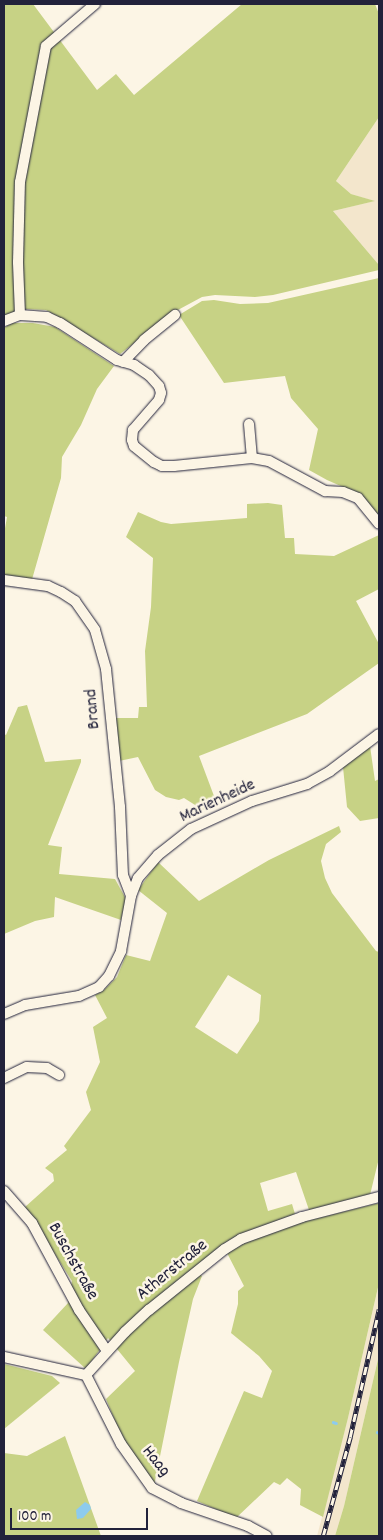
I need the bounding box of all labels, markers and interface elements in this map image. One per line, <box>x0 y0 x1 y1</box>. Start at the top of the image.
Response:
street label: Brand <box>81 688 107 730</box>
street label: Marienheide <box>177 775 259 829</box>
street label: Buschstraße <box>42 1220 102 1304</box>
street label: Atherstraße <box>133 1236 213 1306</box>
street label: Haag <box>136 1442 174 1482</box>
scale bar <box>12 1498 150 1530</box>
text: 100 m <box>18 1506 51 1528</box>

